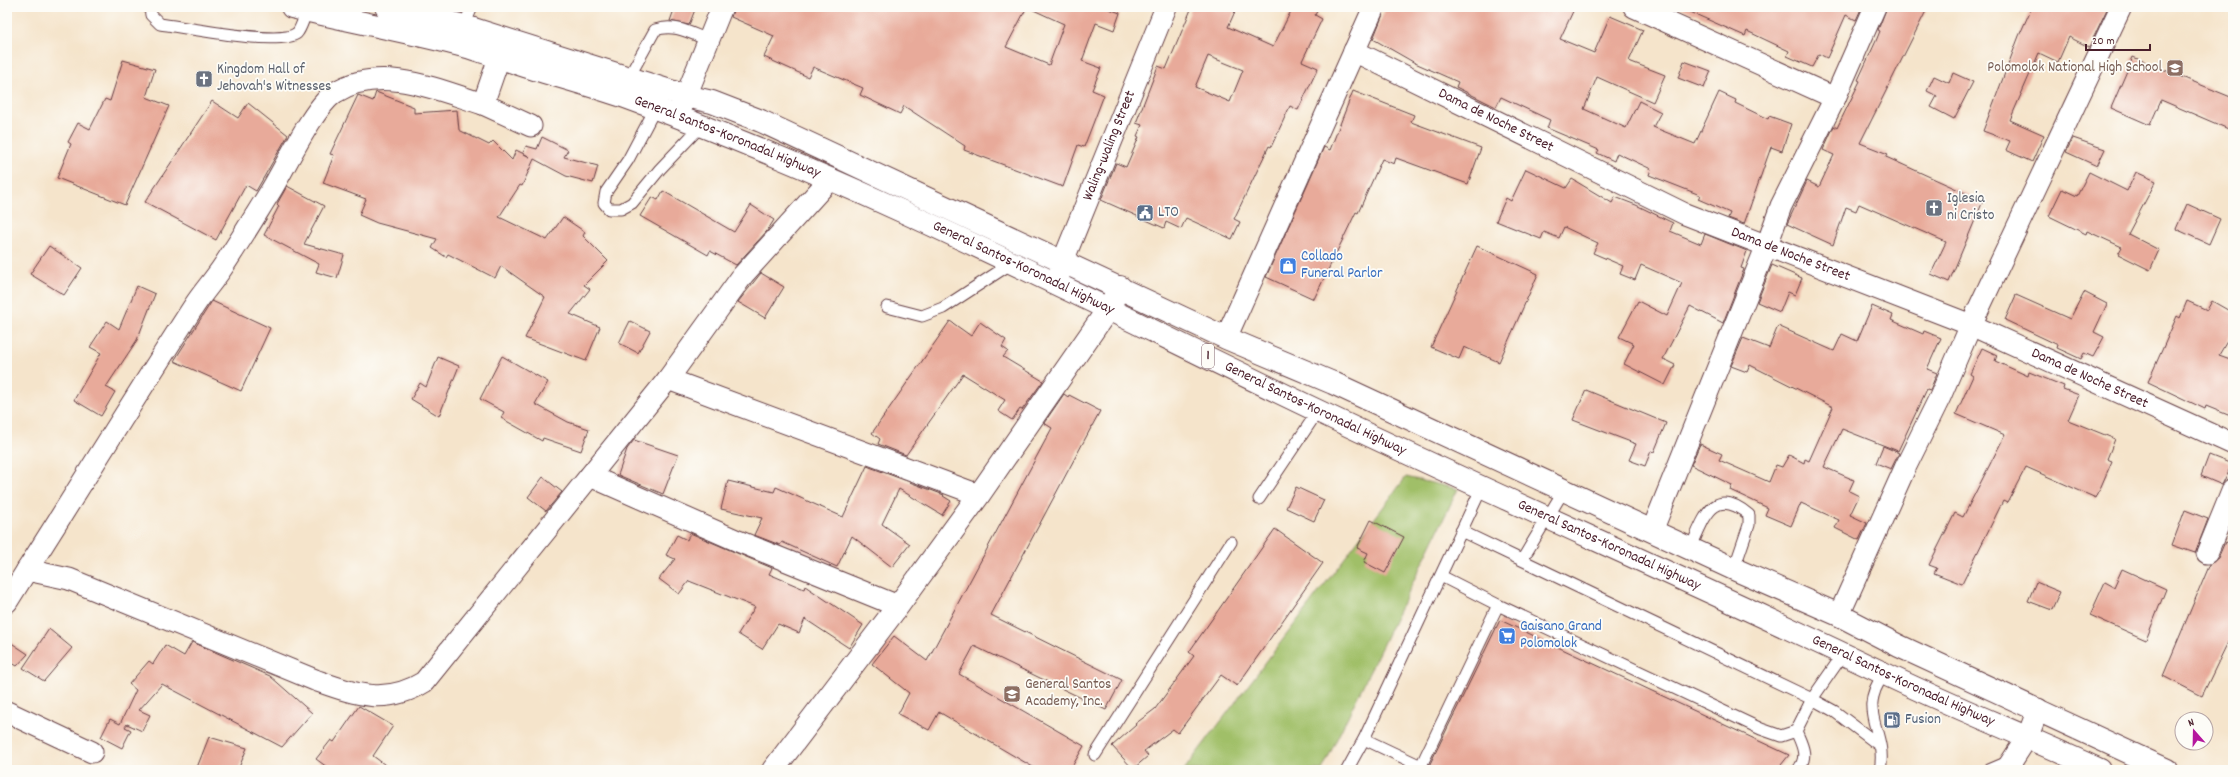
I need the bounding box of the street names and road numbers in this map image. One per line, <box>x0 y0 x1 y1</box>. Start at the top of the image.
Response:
street label: Dama de Noche Street <box>1434 83 1558 159</box>
street label: Waling-waling Street <box>1078 87 1142 204</box>
street label: General Santos-Koronadal Highway <box>631 90 825 185</box>
street label: General Santos-Koronadal Highway <box>929 216 1119 322</box>
street label: Dama de Noche Street <box>1728 222 1854 288</box>
street label: Dama de Noche Street <box>2028 343 2152 415</box>
road number: 1 <box>1202 344 1214 368</box>
street label: General Santos-Koronadal Highway <box>1220 356 1411 462</box>
street label: General Santos-Koronadal Highway <box>1514 494 1705 597</box>
street label: General Santos-Koronadal Highway <box>1808 630 1999 733</box>

